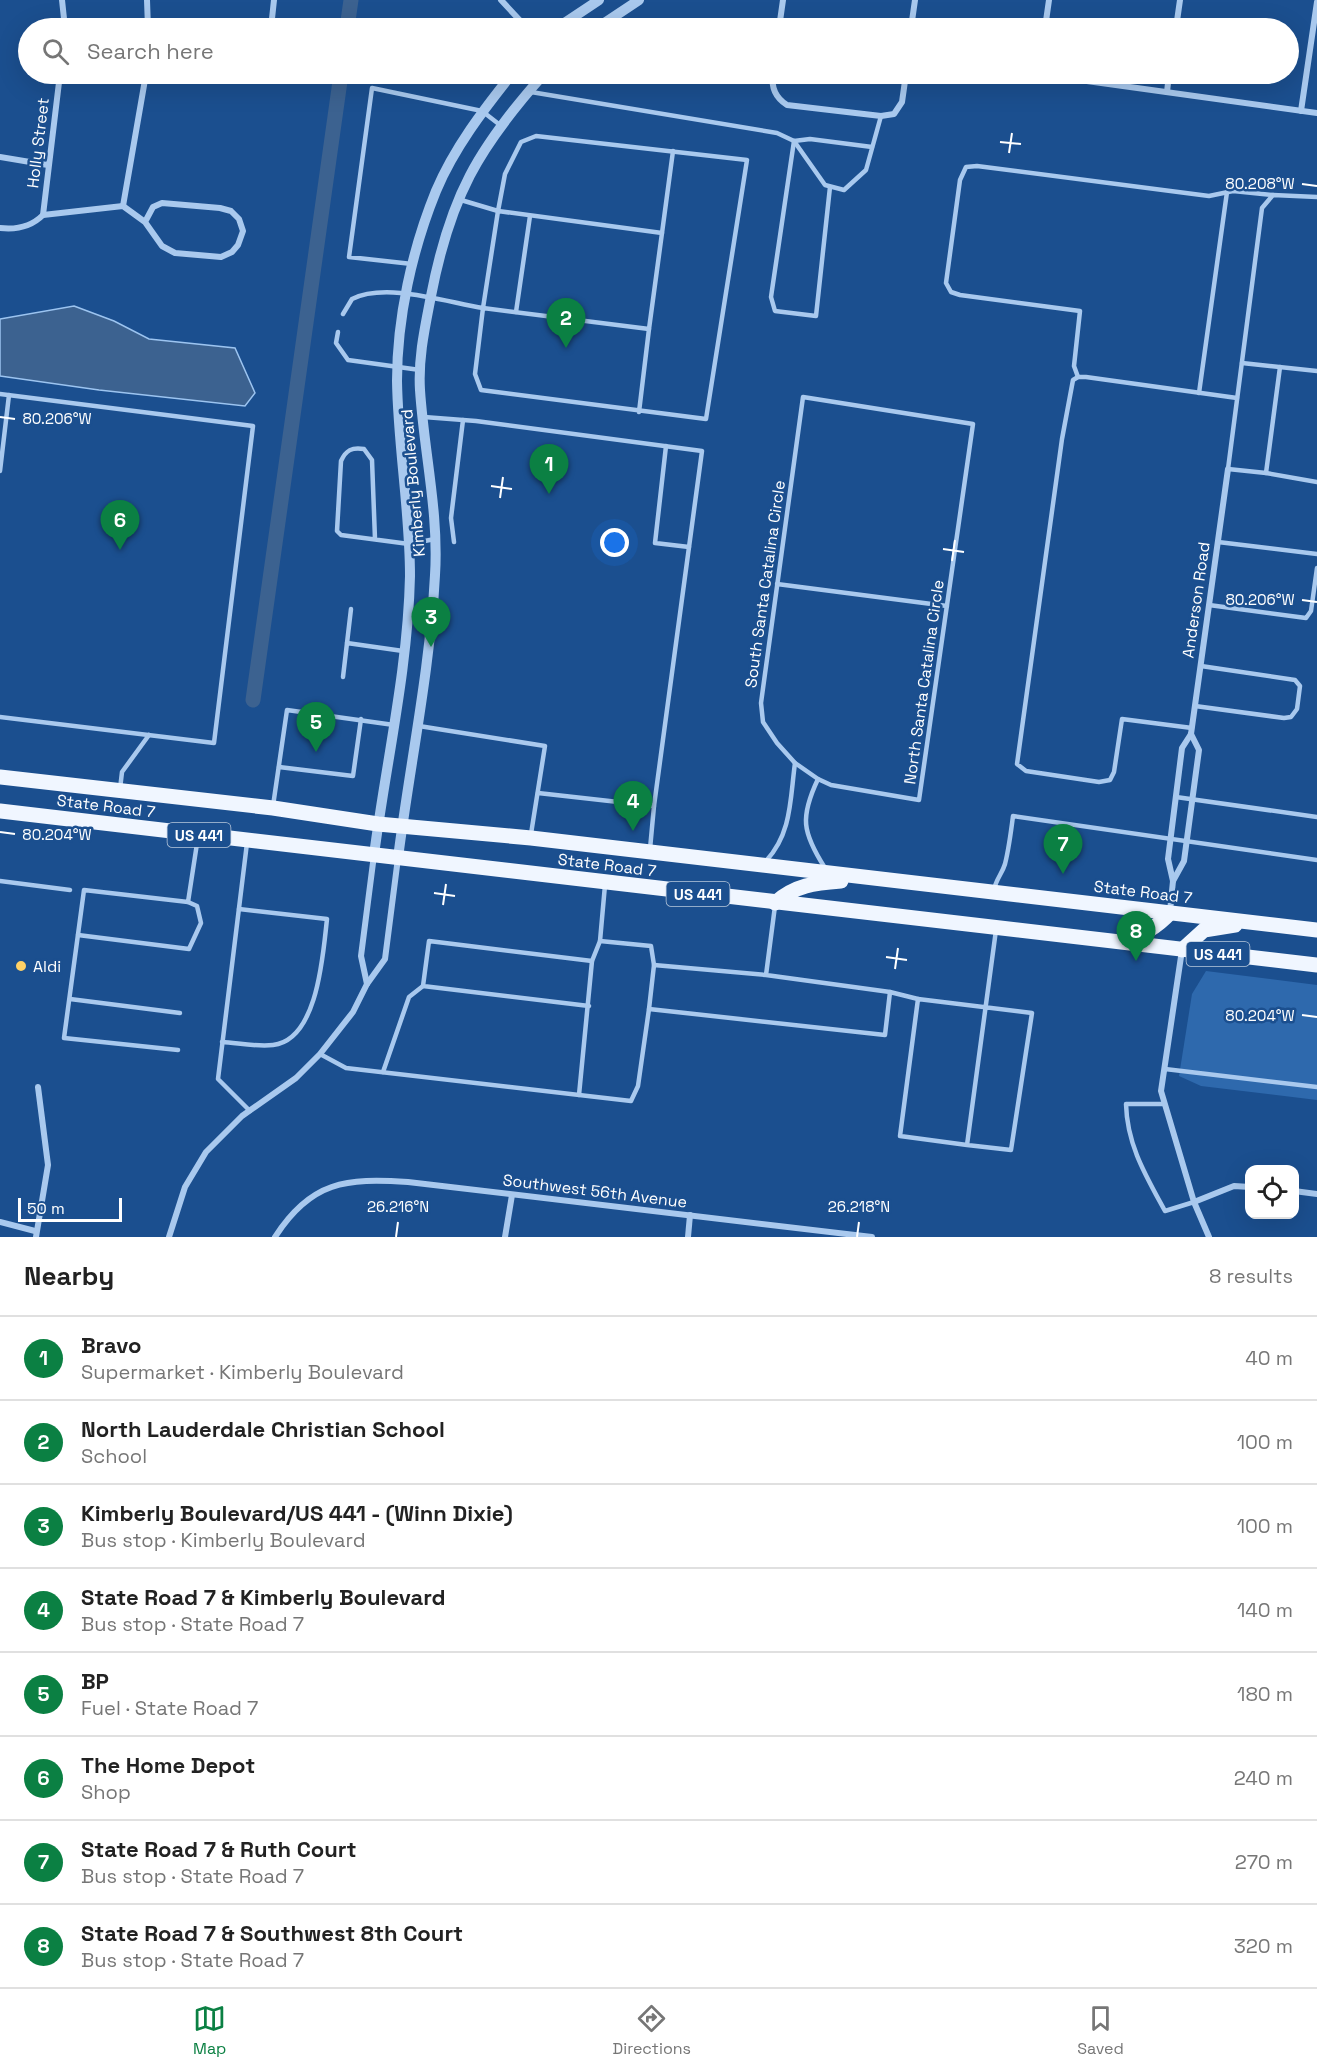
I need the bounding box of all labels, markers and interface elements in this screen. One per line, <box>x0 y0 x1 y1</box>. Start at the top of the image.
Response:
search box <box>18 18 1299 84</box>
icon: search <box>39 35 72 68</box>
text: Search here <box>87 37 214 65</box>
street label: Holly Street <box>22 97 54 189</box>
text: 80.208°W <box>1225 174 1295 193</box>
pin: 2 <box>546 298 586 348</box>
street label: Kimberly Boulevard <box>396 408 430 558</box>
text: 80.206°W <box>22 409 92 428</box>
pin: 1 <box>530 444 568 494</box>
street label: South Santa Catalina Circle <box>740 479 790 689</box>
pin: 6 <box>100 500 140 550</box>
your location <box>600 528 629 557</box>
street label: Anderson Road <box>1177 541 1215 659</box>
street label: North Santa Catalina Circle <box>899 578 949 786</box>
text: 80.206°W <box>1225 590 1295 609</box>
pin: 3 <box>412 598 450 647</box>
pin: 5 <box>296 702 336 752</box>
pin: 4 <box>614 782 652 831</box>
street label: State Road 7 <box>56 790 156 822</box>
road number: US 441 <box>168 823 230 847</box>
pin: 7 <box>1044 824 1082 874</box>
text: 80.204°W <box>22 825 92 844</box>
street label: State Road 7 <box>557 849 657 881</box>
street label: State Road 7 <box>1093 876 1193 908</box>
road number: US 441 <box>666 882 730 906</box>
pin: 8 <box>1116 912 1156 961</box>
road number: US 441 <box>1186 942 1250 966</box>
place label: Aldi <box>33 956 61 977</box>
marker: Aldi <box>14 959 28 973</box>
text: 80.204°W <box>1225 1006 1295 1025</box>
map controls <box>1245 1165 1299 1219</box>
button: locate <box>1245 1165 1299 1219</box>
street label: Southwest 56th Avenue <box>502 1169 688 1213</box>
scale bar <box>18 1195 122 1222</box>
text: 26.216°N <box>367 1197 429 1216</box>
text: 26.218°N <box>828 1197 890 1216</box>
text: 50 m <box>27 1198 65 1219</box>
text: Nearby <box>24 1259 114 1293</box>
text: 8 results <box>1209 1263 1293 1289</box>
text: Bravo <box>81 1331 141 1359</box>
text: 1 <box>39 1345 48 1371</box>
text: 40 m <box>1245 1345 1293 1371</box>
text: Supermarket · Kimberly Boulevard <box>81 1359 404 1385</box>
text: North Lauderdale Christian School <box>81 1415 445 1443</box>
text: 2 <box>38 1429 49 1455</box>
text: 100 m <box>1237 1429 1293 1455</box>
text: School <box>81 1443 147 1469</box>
text: Kimberly Boulevard/US 441 - (Winn Dixie) <box>81 1499 513 1527</box>
text: 3 <box>37 1513 50 1539</box>
text: 100 m <box>1237 1513 1293 1539</box>
text: Bus stop · Kimberly Boulevard <box>81 1527 366 1553</box>
text: State Road 7 & Kimberly Boulevard <box>81 1583 446 1611</box>
text: 4 <box>37 1597 50 1623</box>
text: 140 m <box>1237 1597 1293 1623</box>
text: Bus stop · State Road 7 <box>81 1611 304 1637</box>
text: BP <box>81 1667 109 1695</box>
text: 5 <box>38 1681 50 1707</box>
text: 180 m <box>1237 1681 1293 1707</box>
text: Fuel · State Road 7 <box>81 1695 258 1721</box>
text: The Home Depot <box>81 1751 255 1779</box>
text: 6 <box>37 1765 50 1791</box>
text: 240 m <box>1234 1765 1293 1791</box>
text: Shop <box>81 1779 131 1805</box>
text: State Road 7 & Ruth Court <box>81 1835 357 1863</box>
text: 7 <box>38 1849 49 1875</box>
text: 270 m <box>1235 1849 1293 1875</box>
text: Bus stop · State Road 7 <box>81 1863 304 1889</box>
text: State Road 7 & Southwest 8th Court <box>81 1919 463 1947</box>
text: 8 <box>38 1933 50 1959</box>
text: 320 m <box>1234 1933 1293 1959</box>
text: Bus stop · State Road 7 <box>81 1947 304 1973</box>
tab: Map <box>193 2002 226 2059</box>
tab: Directions <box>613 2002 691 2059</box>
tab: Saved <box>1077 2002 1124 2059</box>

